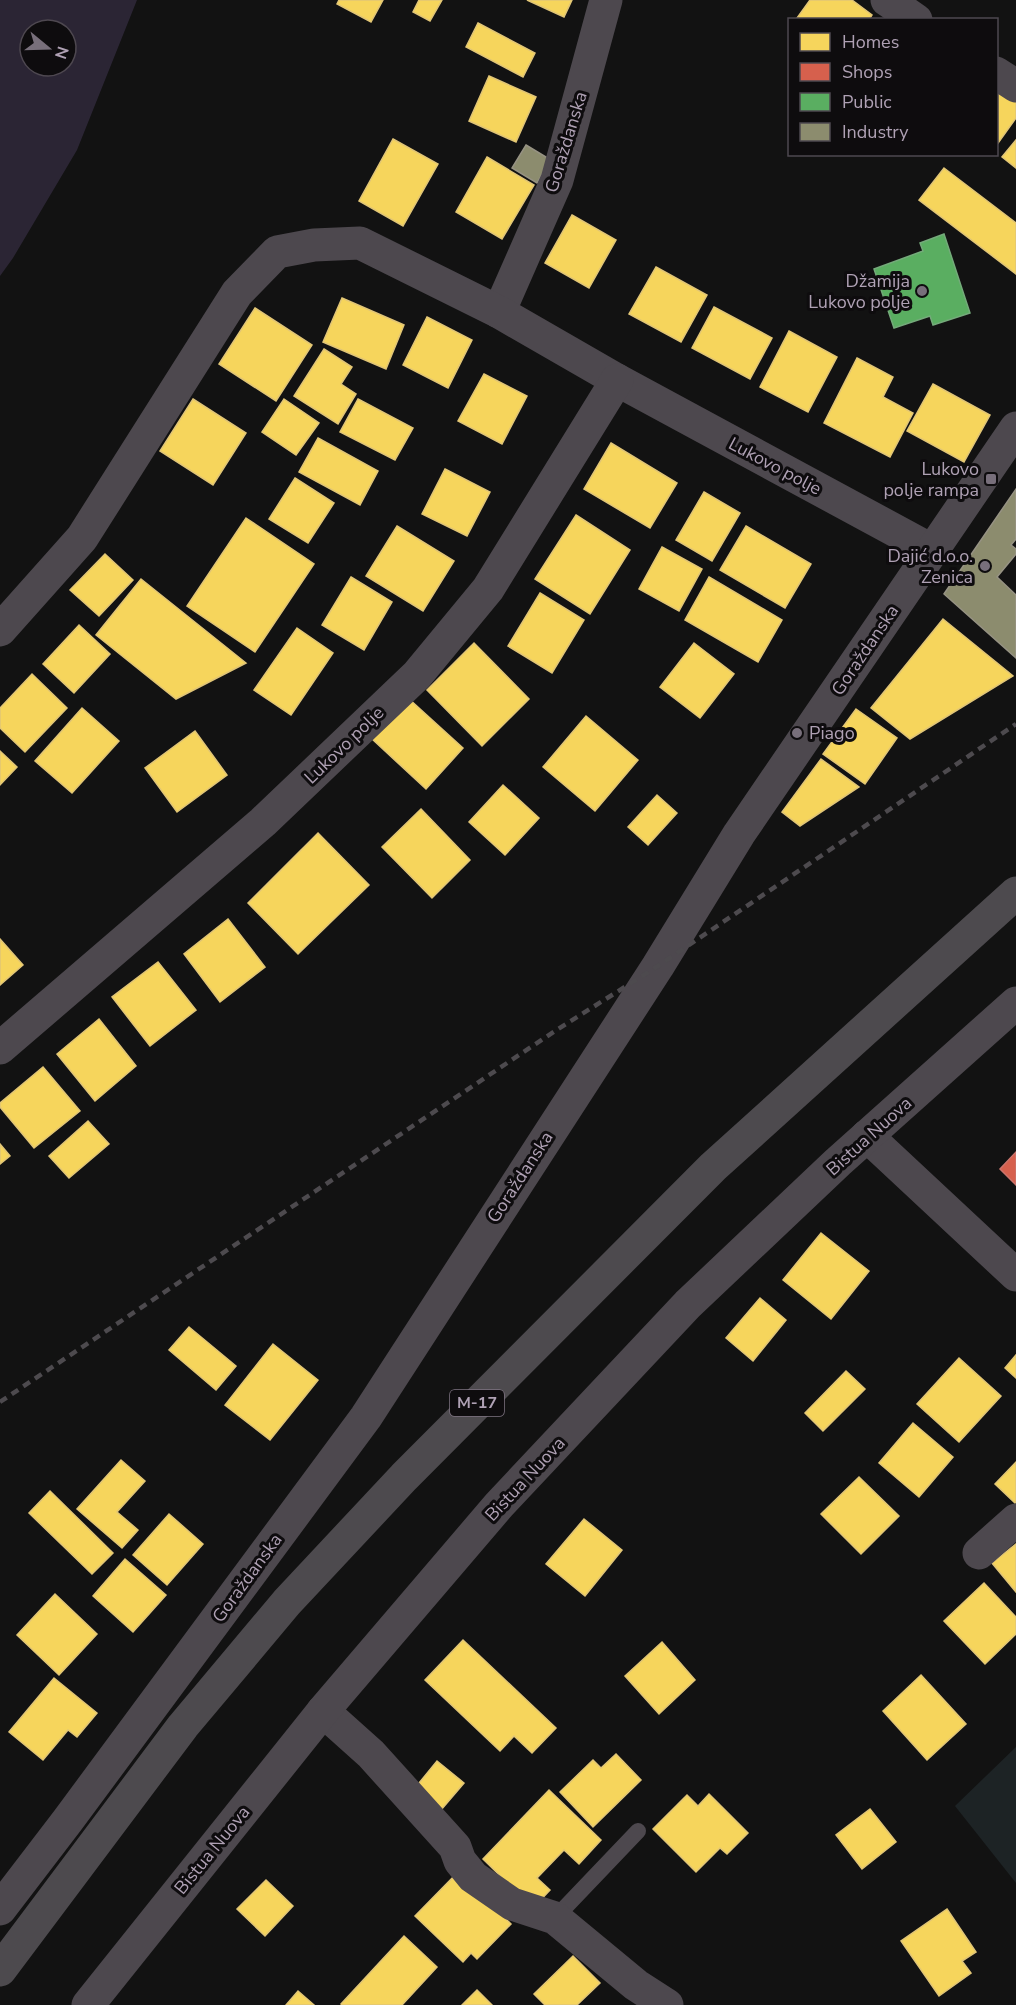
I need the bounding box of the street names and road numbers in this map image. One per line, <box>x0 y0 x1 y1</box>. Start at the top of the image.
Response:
street label: Goraždanska <box>539 89 593 195</box>
street label: Lukovo polje <box>724 432 826 500</box>
street label: Goraždanska <box>826 600 904 700</box>
street label: Lukovo polje <box>299 701 389 789</box>
street label: Bistua Nuova <box>821 1091 917 1181</box>
street label: Goraždanska <box>481 1127 559 1227</box>
road number: M-17 <box>450 1390 504 1416</box>
street label: Bistua Nuova <box>480 1432 570 1526</box>
street label: Goraždanska <box>207 1529 287 1627</box>
street label: Bistua Nuova <box>169 1801 255 1899</box>

